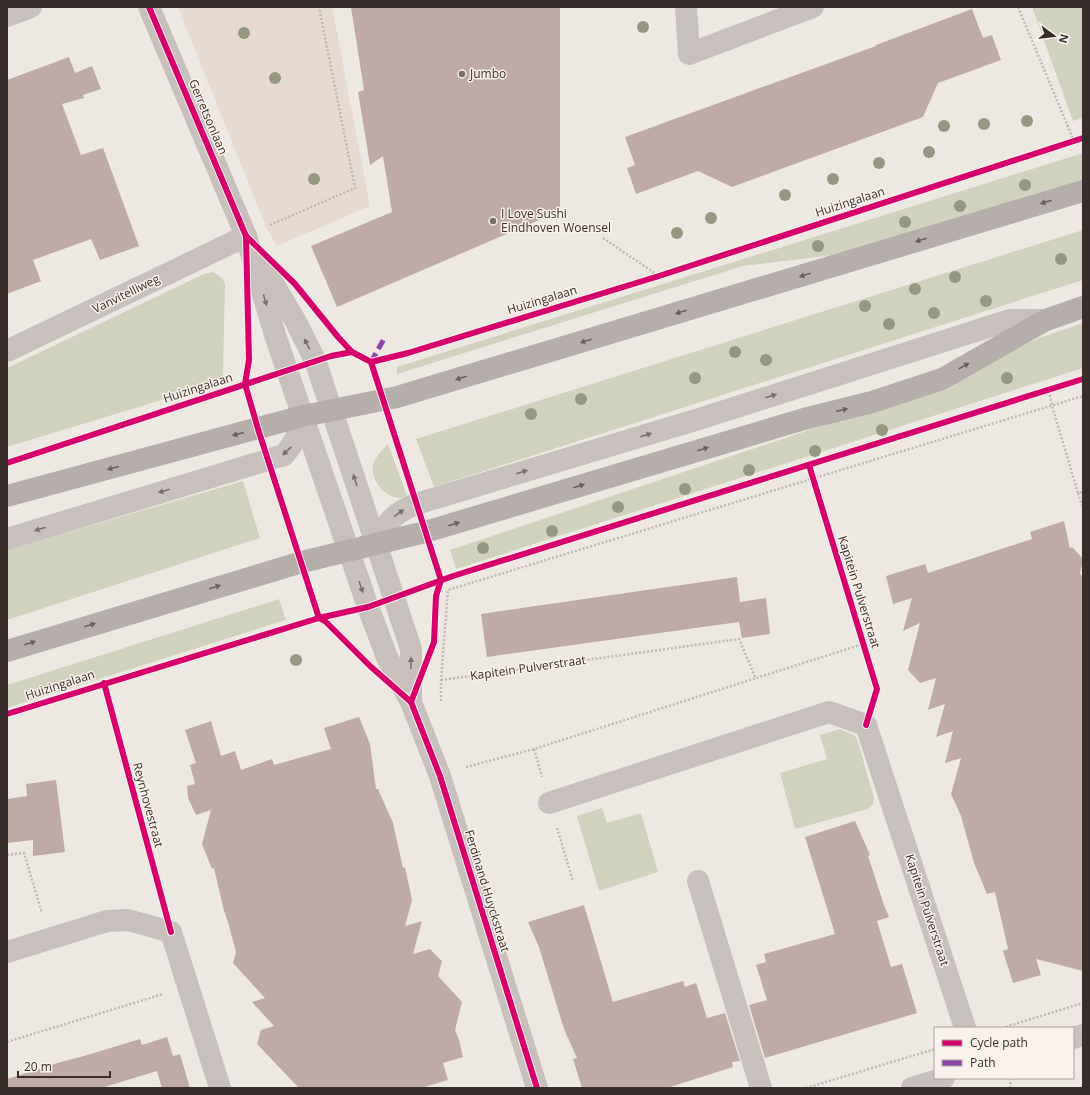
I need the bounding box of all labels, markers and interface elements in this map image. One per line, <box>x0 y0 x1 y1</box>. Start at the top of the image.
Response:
north arrow <box>1034 16 1074 56</box>
text: N <box>1056 32 1073 45</box>
place label: Jumbo <box>469 65 506 82</box>
marker: Jumbo <box>457 69 467 79</box>
street label: Gerretsonlaan <box>185 77 232 157</box>
street label: Huizingalaan <box>813 182 887 221</box>
one-way arrow <box>1039 199 1051 205</box>
place label: I Love Sushi Eindhoven Woensel <box>501 205 611 236</box>
marker: I Love Sushi Eindhoven Woensel <box>488 216 498 226</box>
one-way arrow <box>915 237 927 243</box>
street label: Vanvitelliweg <box>89 270 163 317</box>
one-way arrow <box>799 272 811 278</box>
street label: Huizingalaan <box>505 281 579 318</box>
one-way arrow <box>262 294 268 306</box>
one-way arrow <box>674 309 686 315</box>
one-way arrow <box>304 338 310 350</box>
one-way arrow <box>580 338 592 344</box>
one-way arrow <box>958 363 970 370</box>
street label: Huizingalaan <box>161 368 235 407</box>
one-way arrow <box>455 375 467 381</box>
one-way arrow <box>765 393 777 399</box>
one-way arrow <box>836 406 848 412</box>
one-way arrow <box>232 432 244 438</box>
one-way arrow <box>641 432 653 438</box>
one-way arrow <box>282 446 292 456</box>
one-way arrow <box>698 446 710 452</box>
one-way arrow <box>106 465 118 471</box>
one-way arrow <box>516 469 528 475</box>
one-way arrow <box>351 473 357 485</box>
one-way arrow <box>573 483 585 489</box>
one-way arrow <box>158 488 170 494</box>
one-way arrow <box>394 509 404 517</box>
one-way arrow <box>449 521 461 527</box>
one-way arrow <box>33 526 45 532</box>
street label: Kapitein Pulverstraat <box>834 534 885 650</box>
one-way arrow <box>358 581 364 593</box>
one-way arrow <box>209 584 221 590</box>
one-way arrow <box>85 622 97 628</box>
one-way arrow <box>24 640 36 646</box>
street label: Kapitein Pulverstraat <box>469 651 587 684</box>
one-way arrow <box>408 656 414 669</box>
street label: Huizingalaan <box>23 665 97 704</box>
street label: Reynhovestraat <box>129 760 168 849</box>
street label: Ferdinand Huyckstraat <box>461 828 514 954</box>
street label: Kapitein Pulverstraat <box>901 852 954 968</box>
legend <box>934 1027 1074 1079</box>
text: Cycle path <box>970 1034 1028 1051</box>
scale bar <box>18 1053 110 1079</box>
text: Path <box>970 1054 996 1071</box>
text: 20 m <box>24 1058 52 1075</box>

